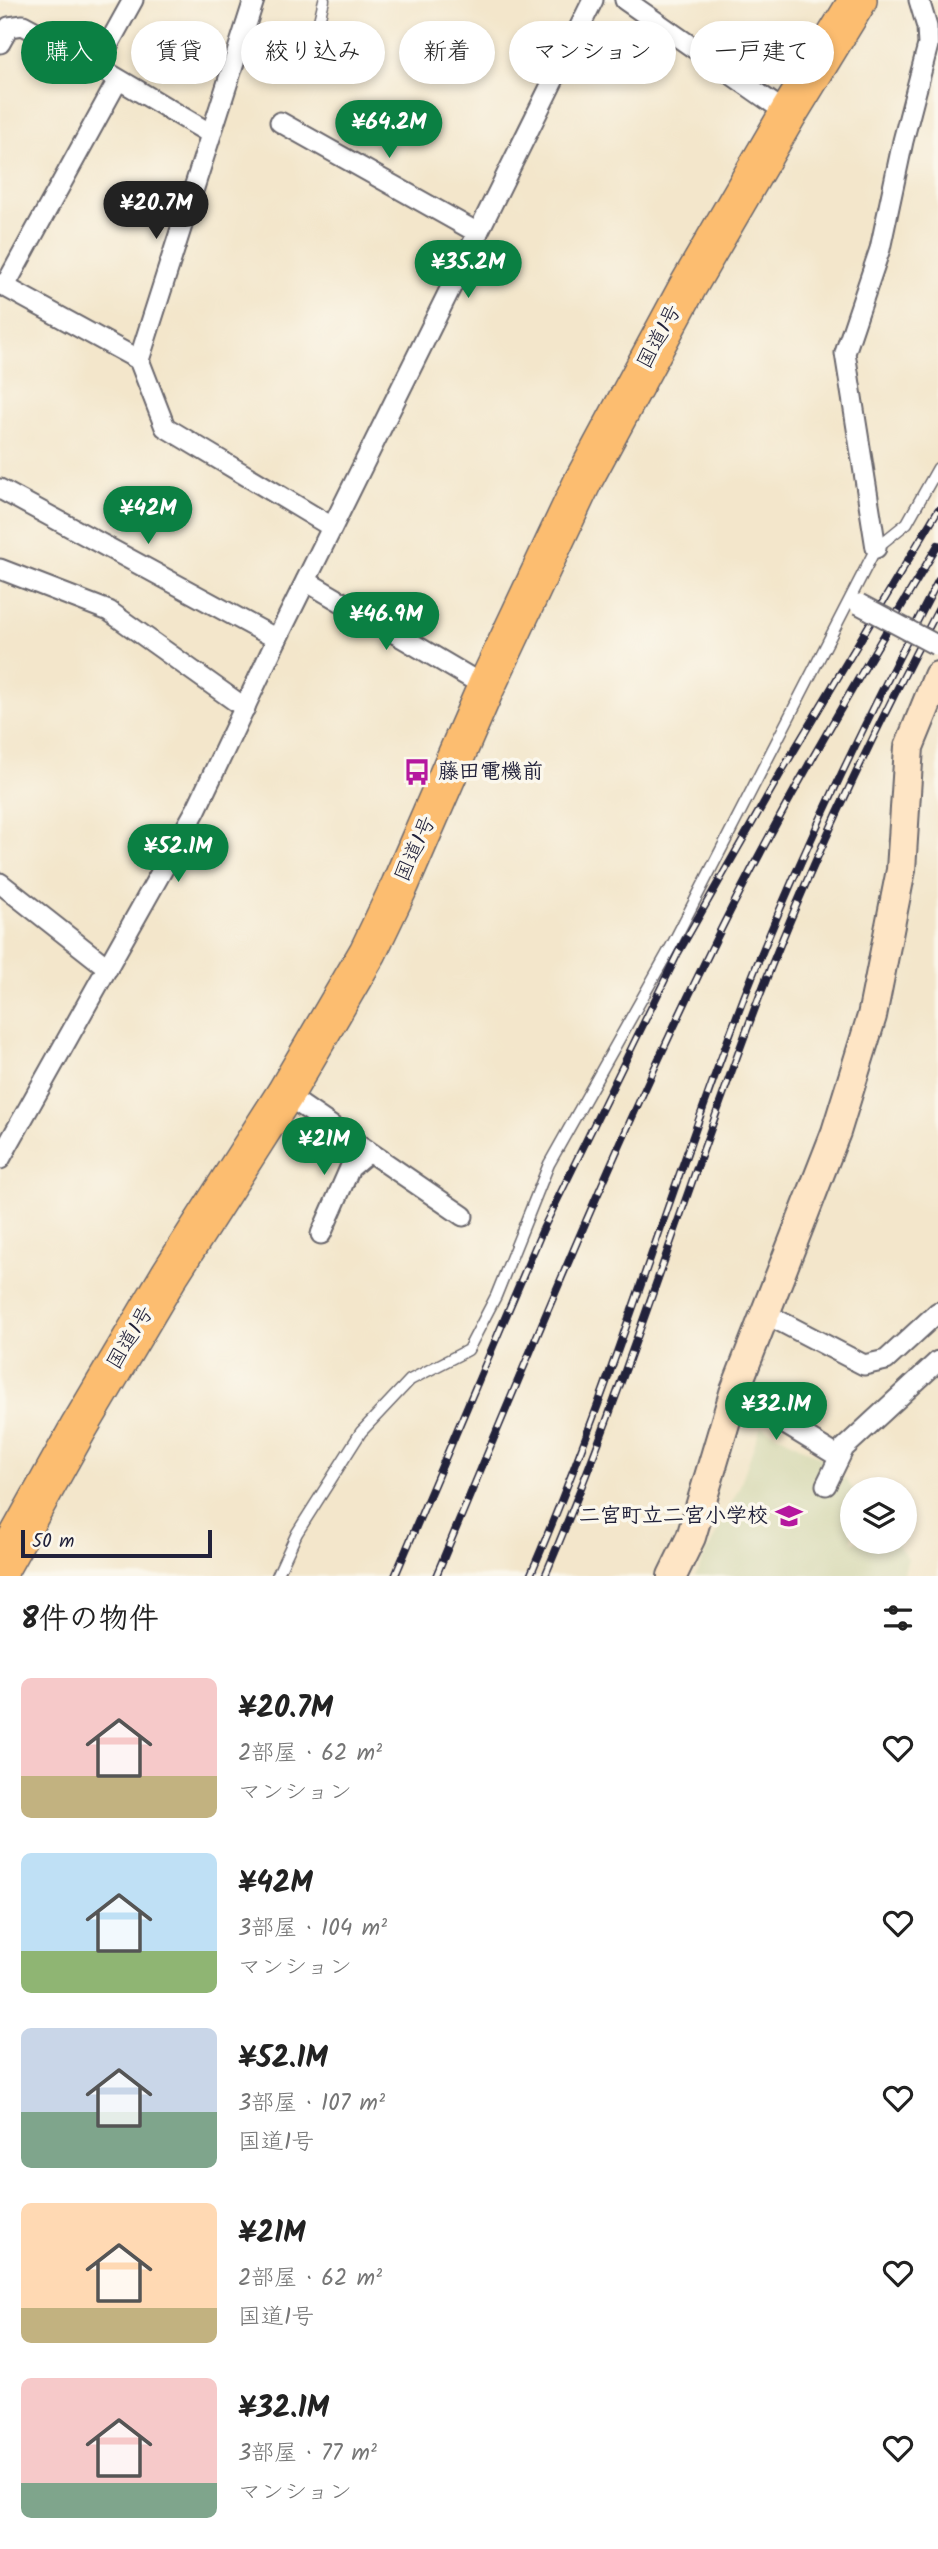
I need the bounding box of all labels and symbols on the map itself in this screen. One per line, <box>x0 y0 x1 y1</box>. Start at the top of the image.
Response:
pin: ¥64.2M <box>332 100 446 160</box>
pin: ¥20.7M <box>99 182 213 241</box>
pin: ¥35.2M <box>411 240 525 300</box>
street label: 国道1号 <box>629 299 691 375</box>
pin: ¥42M <box>107 486 189 546</box>
pin: ¥46.9M <box>329 592 443 652</box>
place label: 藤田電機前 <box>438 756 543 789</box>
bus stop icon: 藤田電機前 <box>402 757 432 787</box>
street label: 国道1号 <box>387 811 445 887</box>
pin: ¥52.1M <box>121 824 235 884</box>
pin: ¥21M <box>283 1118 365 1177</box>
street label: 国道1号 <box>99 1300 163 1376</box>
pin: ¥32.1M <box>719 1382 833 1442</box>
place label: 二宮町立二宮小学校 <box>579 1500 768 1533</box>
school or university icon: 二宮町立二宮小学校 <box>774 1501 804 1531</box>
scale bar <box>21 1527 212 1559</box>

